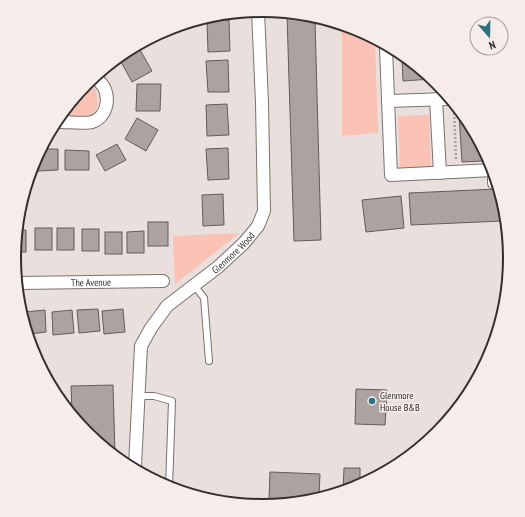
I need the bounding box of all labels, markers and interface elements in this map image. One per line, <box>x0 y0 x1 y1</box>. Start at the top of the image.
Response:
north arrow <box>469 16 509 56</box>
text: N <box>487 38 498 53</box>
street label: Glenmore Wood <box>209 229 258 277</box>
street label: The Avenue <box>71 276 111 289</box>
place label: Glenmore House B&B <box>380 389 420 414</box>
marker: Glenmore House B&B <box>367 396 377 406</box>

